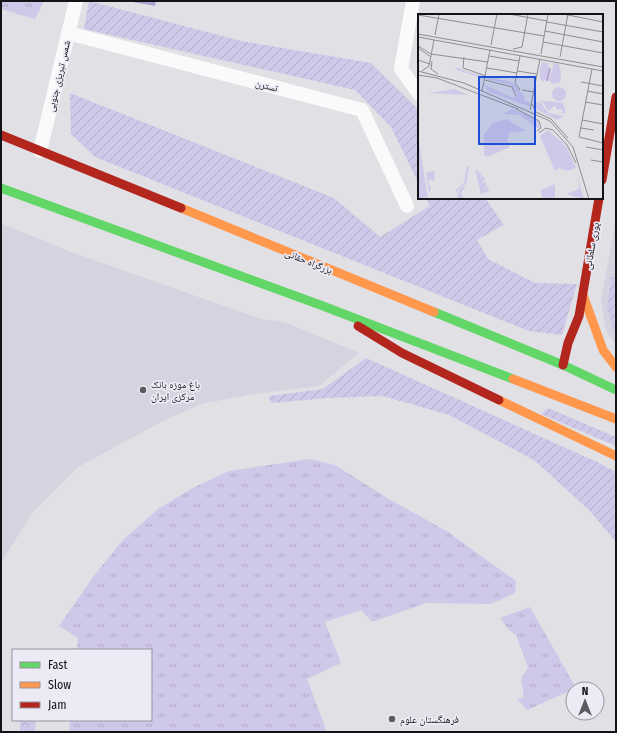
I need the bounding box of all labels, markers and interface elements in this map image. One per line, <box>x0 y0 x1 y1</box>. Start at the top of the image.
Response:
inset map <box>418 14 603 199</box>
street label: شمس تبریزی جنوبی <box>45 39 73 113</box>
street label: نسترن <box>254 77 280 95</box>
street label: پوری سلطانی <box>582 221 602 271</box>
street label: بزرگراه حقانی <box>283 247 334 277</box>
place label: باغ موزه بانک مرکزی ایران <box>151 379 200 403</box>
marker: باغ موزه بانک مرکزی ایران <box>138 385 148 395</box>
legend <box>12 649 152 721</box>
text: Fast <box>48 658 67 672</box>
text: Slow <box>48 678 71 692</box>
north arrow <box>565 681 605 721</box>
text: N <box>582 685 588 698</box>
text: Jam <box>48 698 66 712</box>
marker: فرهنگستان علوم <box>387 714 397 724</box>
place label: فرهنگستان علوم <box>400 714 459 727</box>

